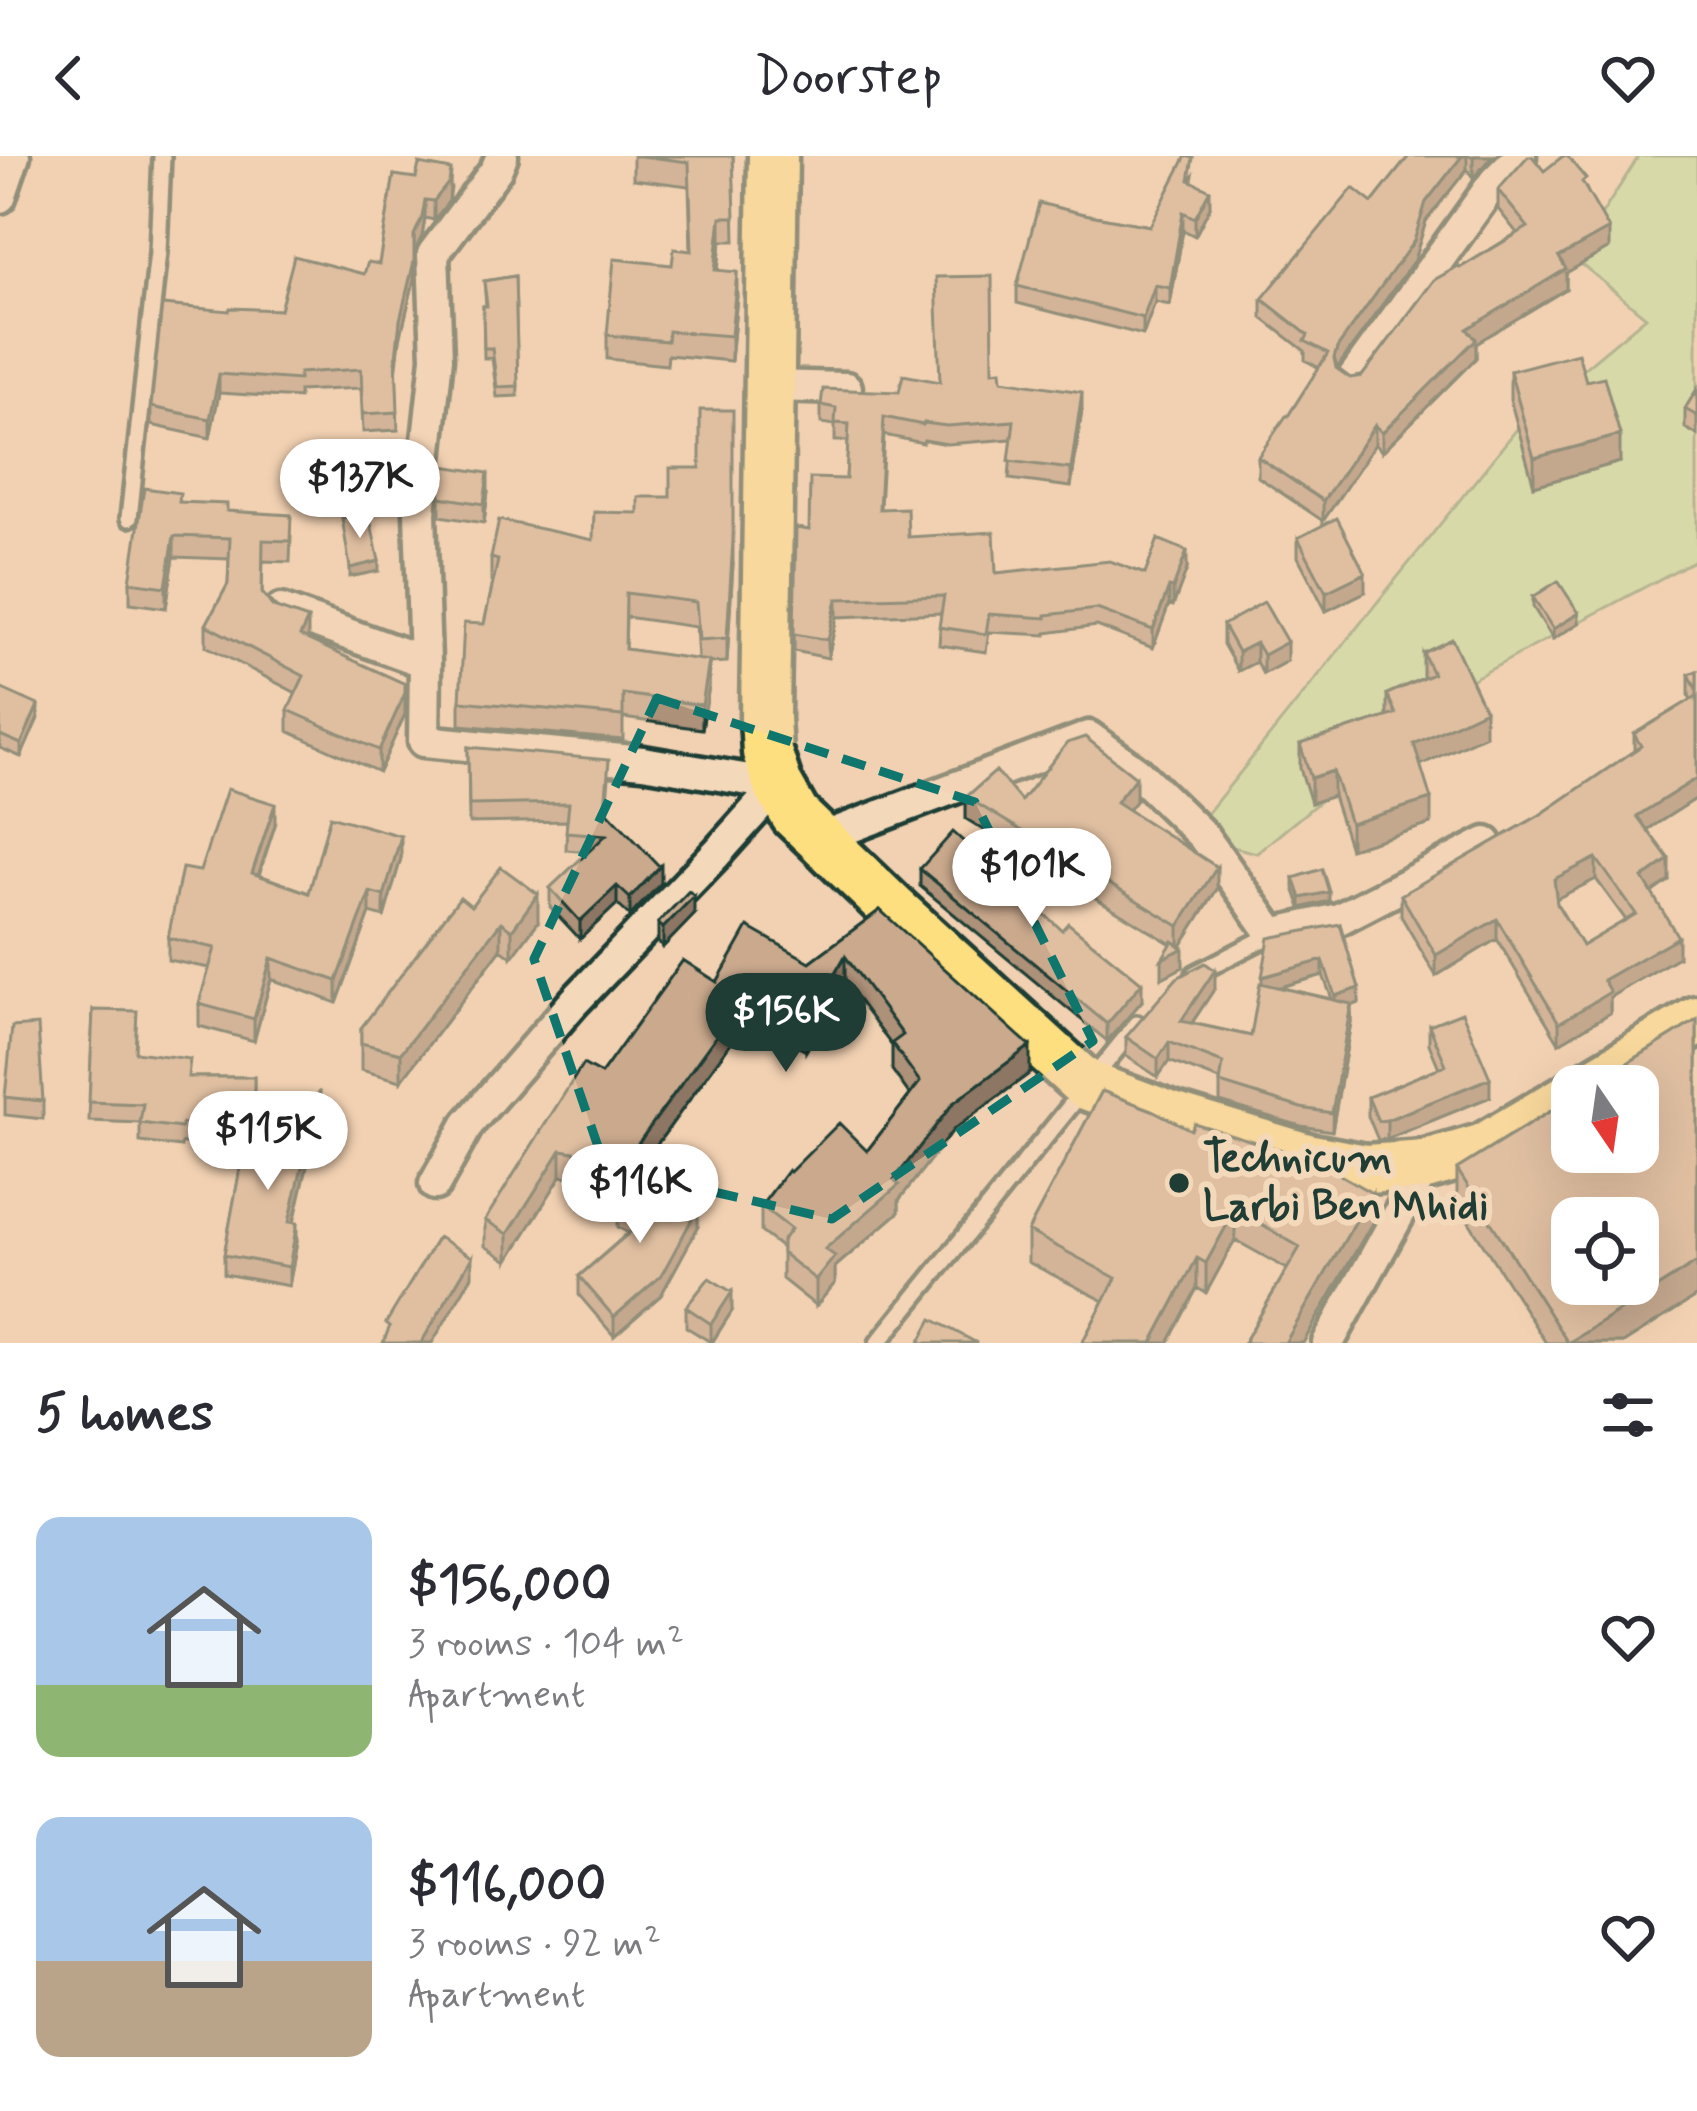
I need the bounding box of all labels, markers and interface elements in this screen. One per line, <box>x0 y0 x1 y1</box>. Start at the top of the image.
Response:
text: Doorstep <box>754 43 943 114</box>
icon: back <box>36 45 102 111</box>
icon: heart <box>1595 45 1661 111</box>
pin: $137K <box>276 439 444 541</box>
text: $137K <box>307 452 413 503</box>
pin: $101K <box>948 828 1116 930</box>
text: $101K <box>979 841 1085 892</box>
pin: $156K <box>702 973 870 1075</box>
text: $156K <box>732 986 840 1037</box>
north arrow <box>1551 1065 1659 1173</box>
map controls <box>1551 1065 1659 1305</box>
pin: $115K <box>184 1091 352 1193</box>
text: $115K <box>215 1104 321 1155</box>
place label: Technicum Larbi Ben Mhidi <box>1203 1132 1488 1235</box>
pin: $116K <box>556 1144 724 1246</box>
text: $116K <box>588 1157 692 1208</box>
marker: Technicum Larbi Ben Mhidi <box>1166 1170 1192 1196</box>
button: locate <box>1551 1197 1659 1305</box>
text: 5 homes <box>36 1382 214 1448</box>
icon: filters <box>1595 1382 1661 1448</box>
text: $156,000 <box>408 1553 611 1619</box>
icon: home <box>132 1565 276 1709</box>
icon: heart <box>1595 1604 1661 1670</box>
text: 3 rooms · 104 m² <box>408 1619 684 1670</box>
text: Apartment <box>408 1670 585 1721</box>
text: $116,000 <box>408 1853 606 1919</box>
icon: home <box>132 1865 276 2009</box>
icon: heart <box>1595 1904 1661 1970</box>
text: 3 rooms · 92 m² <box>408 1919 661 1970</box>
text: Apartment <box>408 1970 585 2021</box>

